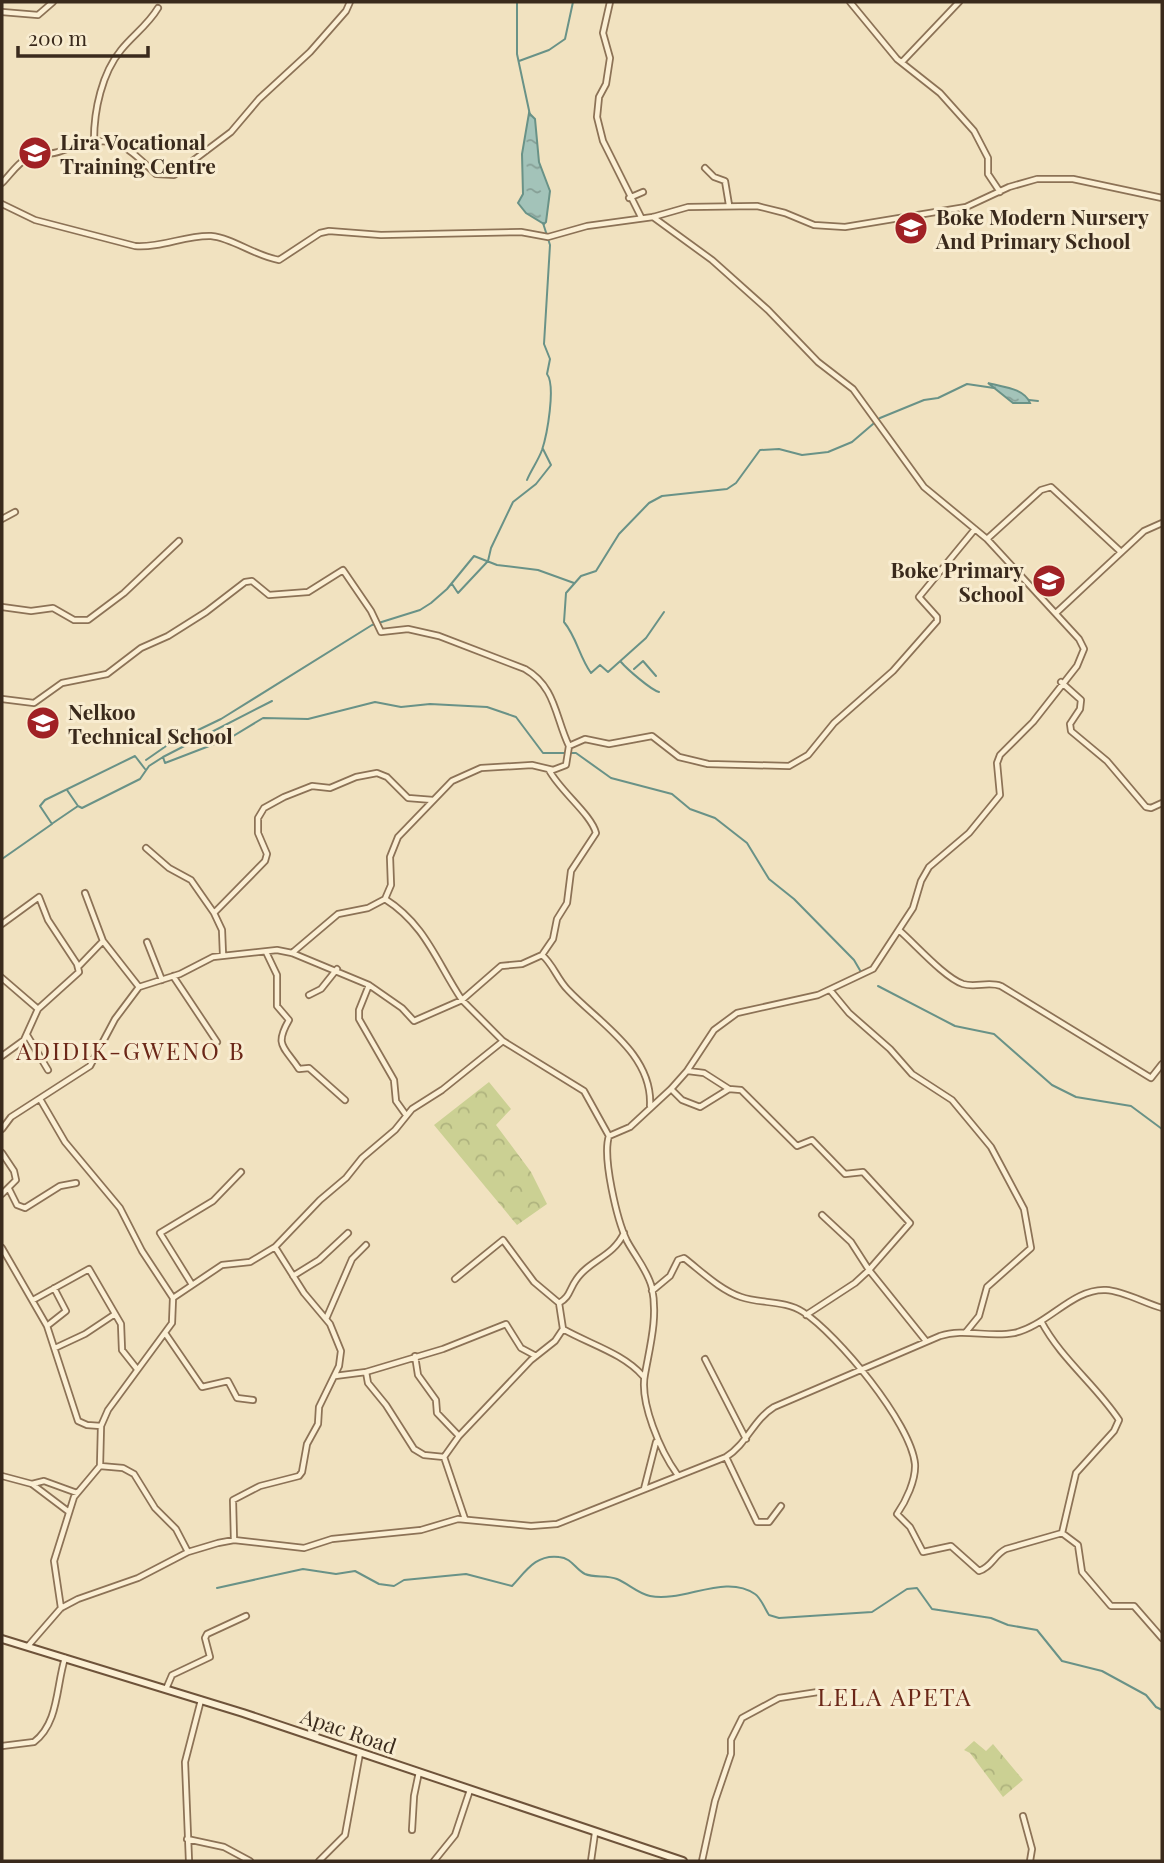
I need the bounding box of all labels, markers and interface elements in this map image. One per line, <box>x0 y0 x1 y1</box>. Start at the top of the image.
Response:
scale bar <box>18 14 147 58</box>
text: 200 m <box>28 23 87 51</box>
place label: Lira Vocational Training Centre <box>60 127 216 179</box>
school or university icon: Lira Vocational Training Centre <box>16 134 54 172</box>
place label: Boke Modern Nursery And Primary School <box>935 202 1149 254</box>
school or university icon: Boke Modern Nursery And Primary School <box>892 209 930 247</box>
place label: Boke Primary School <box>890 555 1024 607</box>
school or university icon: Boke Primary School <box>1030 562 1068 600</box>
place label: Nelkoo Technical School <box>68 697 233 749</box>
school or university icon: Nelkoo Technical School <box>24 704 62 742</box>
district label: ADIDIK-GWENO B <box>15 1034 246 1066</box>
district label: LELA APETA <box>817 1680 973 1712</box>
street label: Apac Road <box>297 1700 400 1759</box>

